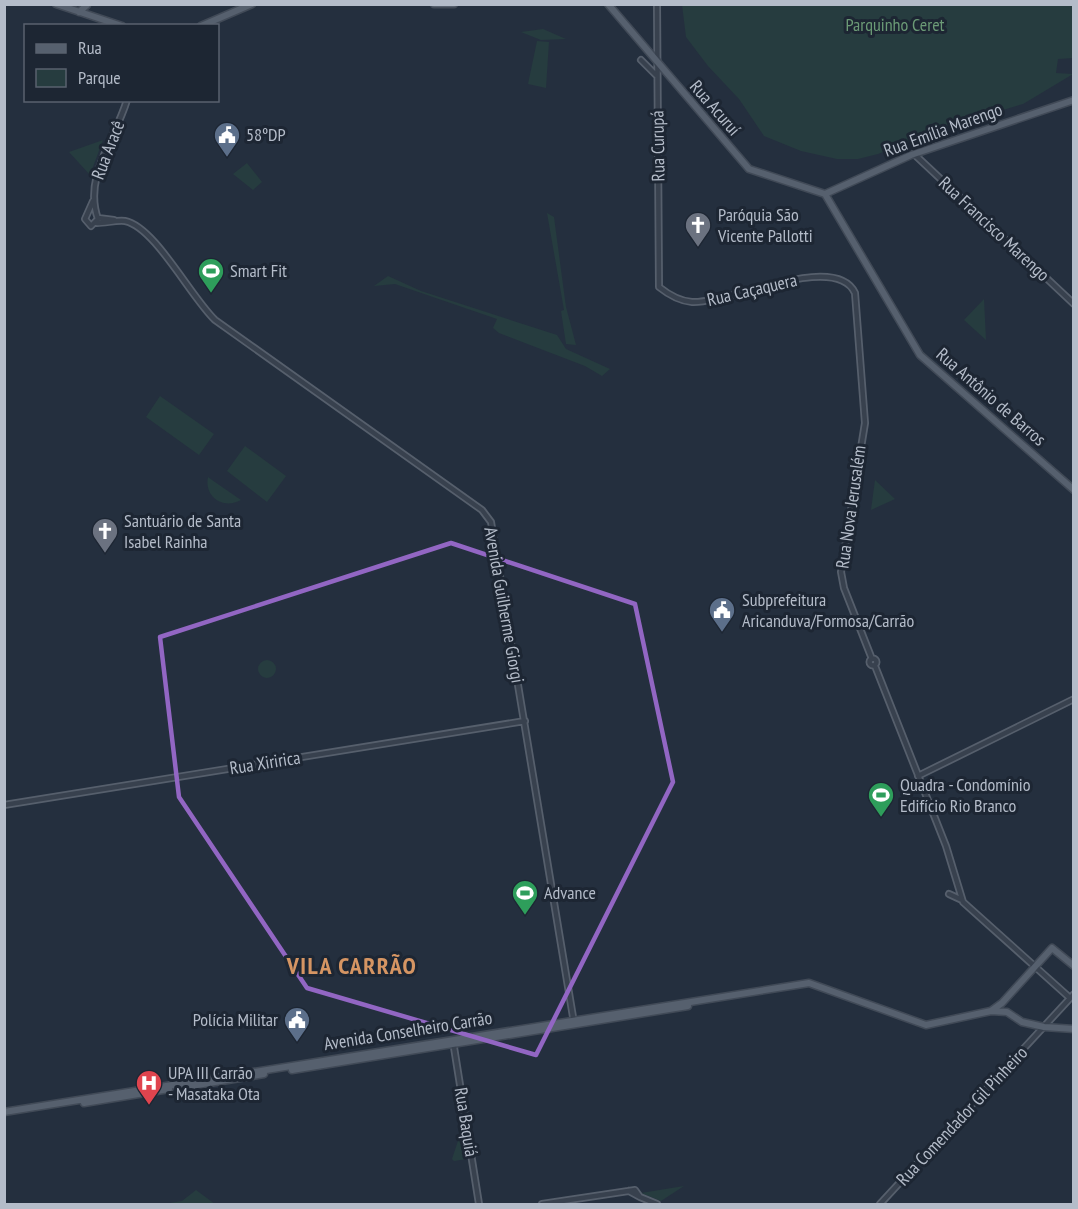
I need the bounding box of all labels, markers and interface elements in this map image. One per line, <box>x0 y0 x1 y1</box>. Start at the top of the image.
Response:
park label: Parquinho Ceret <box>845 13 945 36</box>
legend <box>24 24 219 102</box>
text: Rua <box>78 36 102 59</box>
text: Parque <box>78 66 121 89</box>
street label: Rua Acuruí <box>685 75 746 140</box>
street label: Rua Emília Marengo <box>880 97 1005 162</box>
street label: Rua Curupá <box>645 110 670 182</box>
street label: Rua Aracê <box>86 117 129 182</box>
public building icon: 58ºDP <box>212 120 242 158</box>
place label: 58ºDP <box>246 123 286 146</box>
street label: Rua Francisco Marengo <box>934 171 1055 286</box>
place label: Paróquia São Vicente Pallotti <box>717 203 813 247</box>
church icon: Paróquia São Vicente Pallotti <box>683 210 713 248</box>
sports icon: Smart Fit <box>196 256 226 294</box>
place label: Smart Fit <box>230 259 287 282</box>
street label: Rua Caçaquera <box>705 268 799 311</box>
street label: Rua Antônio de Barros <box>932 343 1051 451</box>
street label: Rua Nova Jerusalém <box>830 444 871 570</box>
place label: Santuário de Santa Isabel Rainha <box>124 509 241 553</box>
church icon: Santuário de Santa Isabel Rainha <box>90 516 120 554</box>
street label: Avenida Guilherme Giorgi <box>479 525 530 685</box>
place label: Subprefeitura Aricanduva/Formosa/Carrão <box>742 588 914 632</box>
public building icon: Subprefeitura Aricanduva/Formosa/Carrão <box>707 595 737 633</box>
street label: Rua Xiririca <box>228 746 302 779</box>
place label: Quadra - Condomínio Edifício Rio Branco <box>900 773 1031 817</box>
sports icon: Quadra - Condomínio Edifício Rio Branco <box>866 780 896 818</box>
sports icon: Advance <box>510 878 540 916</box>
place label: Advance <box>544 881 596 904</box>
district label: VILA CARRÃO <box>286 950 417 981</box>
public building icon: Polícia Militar <box>282 1005 312 1043</box>
street label: Avenida Conselheiro Carrão <box>322 1006 494 1055</box>
place label: Polícia Militar <box>193 1008 278 1031</box>
street label: Rua Comendador Gil Pinheiro <box>891 1041 1032 1190</box>
place label: UPA III Carrão - Masataka Ota <box>168 1061 260 1105</box>
hospital icon: UPA III Carrão - Masataka Ota <box>134 1068 164 1106</box>
street label: Rua Baquiá <box>450 1086 483 1158</box>

